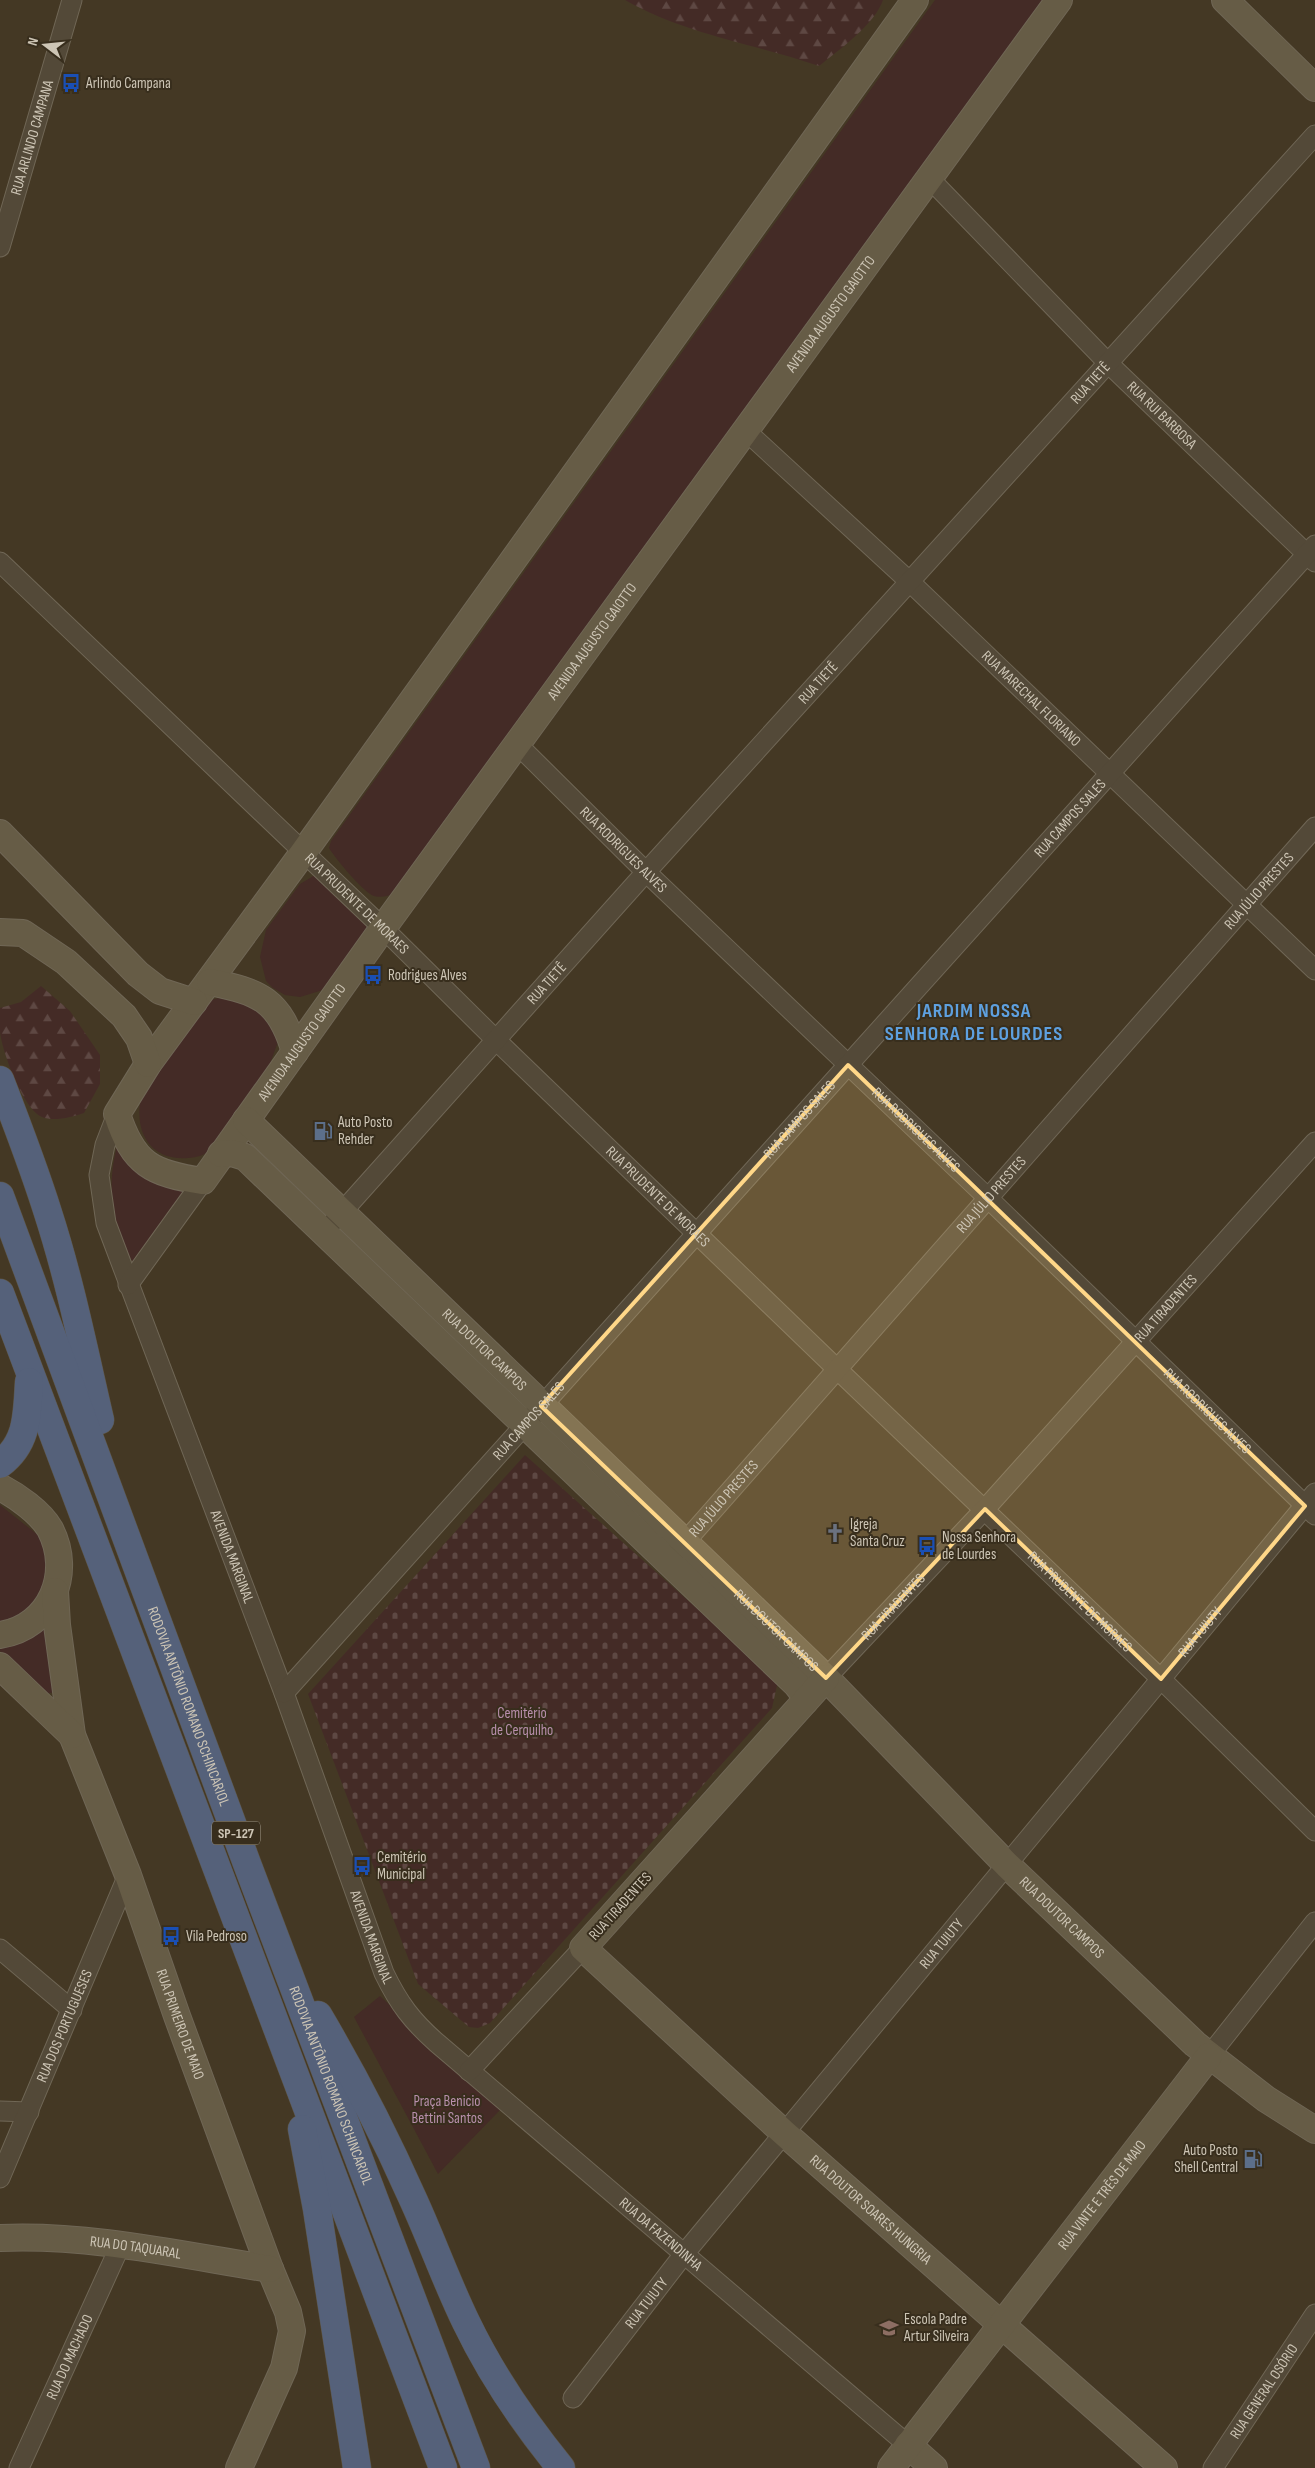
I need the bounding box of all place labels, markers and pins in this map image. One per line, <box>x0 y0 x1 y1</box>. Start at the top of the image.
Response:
bus stop icon: Arlindo Campana <box>60 72 82 94</box>
place label: Arlindo Campana <box>85 74 171 93</box>
bus stop icon: Rodrigues Alves <box>362 964 384 986</box>
place label: Rodrigues Alves <box>388 966 467 985</box>
place label: Auto Posto Rehder <box>337 1113 392 1149</box>
fuel station icon: Auto Posto Rehder <box>312 1120 334 1142</box>
place label: Igreja Santa Cruz <box>850 1515 905 1551</box>
church icon: Igreja Santa Cruz <box>824 1522 846 1544</box>
place label: Nossa Senhora de Lourdes <box>942 1528 1016 1564</box>
bus stop icon: Nossa Senhora de Lourdes <box>916 1535 938 1557</box>
place label: Cemitério Municipal <box>377 1848 426 1884</box>
bus stop icon: Cemitério Municipal <box>351 1855 373 1877</box>
bus stop icon: Vila Pedroso <box>160 1925 182 1947</box>
place label: Vila Pedroso <box>186 1927 247 1946</box>
place label: Auto Posto Shell Central <box>1174 2141 1238 2177</box>
fuel station icon: Auto Posto Shell Central <box>1242 2148 1264 2170</box>
place label: Escola Padre Artur Silveira <box>903 2310 969 2346</box>
school or university icon: Escola Padre Artur Silveira <box>878 2317 900 2339</box>

